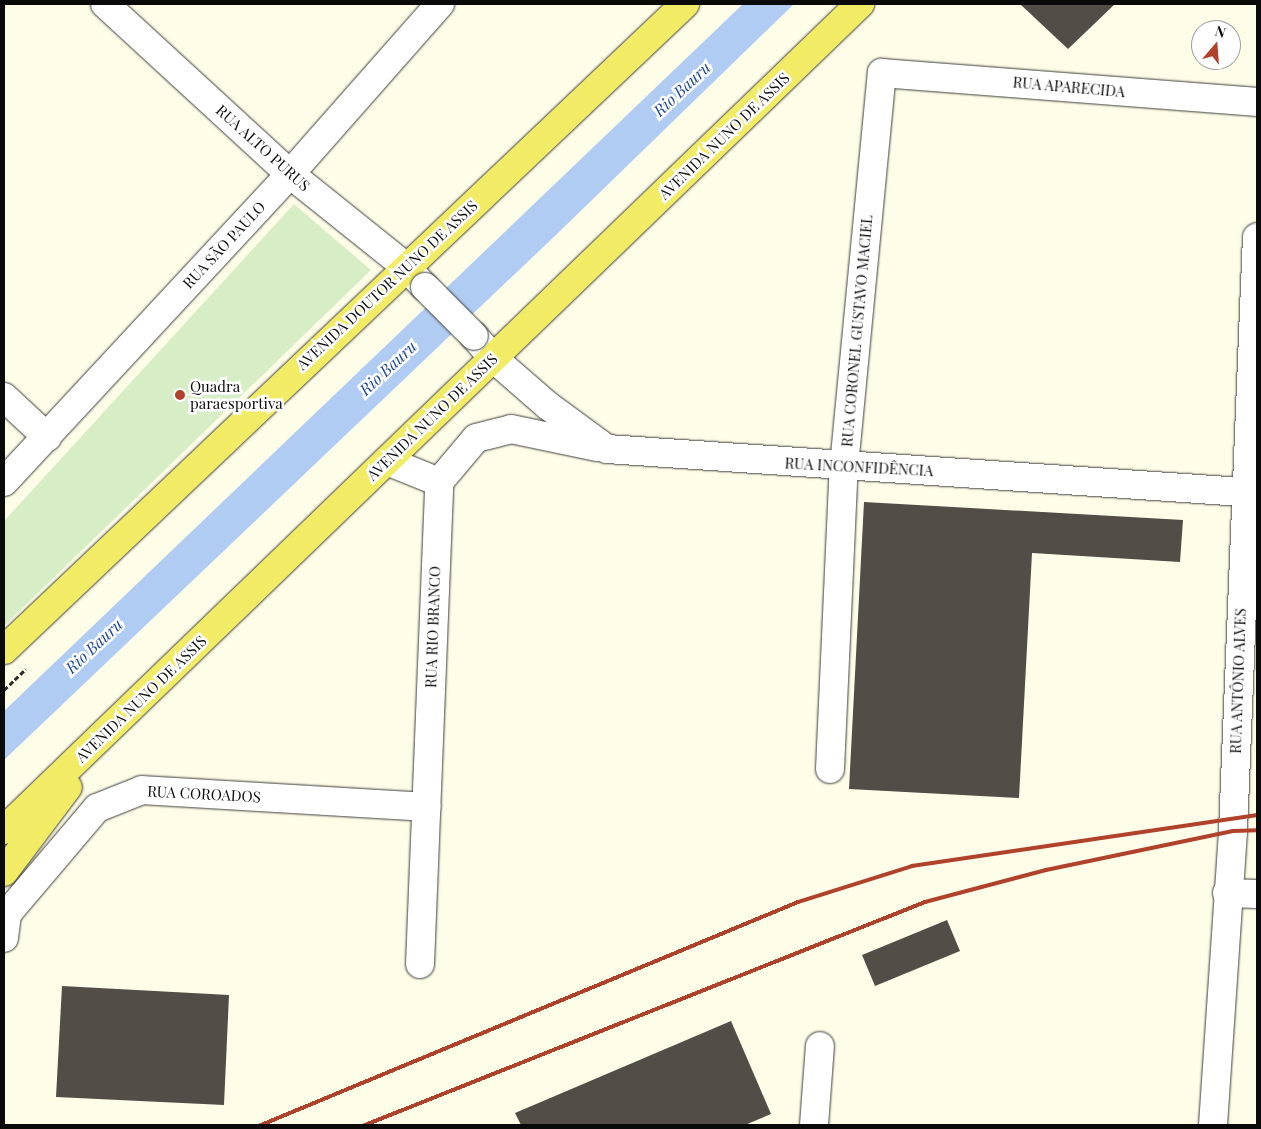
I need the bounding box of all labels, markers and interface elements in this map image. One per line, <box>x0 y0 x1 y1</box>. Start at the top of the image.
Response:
north arrow <box>1191 20 1241 70</box>
text: N <box>1213 21 1228 42</box>
water label: Rio Bauru <box>650 58 714 120</box>
street label: AVENIDA NUNO DE ASSIS <box>655 69 793 203</box>
street label: RUA APARECIDA <box>1012 73 1126 101</box>
street label: RUA ALTO PURUS <box>212 101 314 195</box>
street label: AVENIDA DOUTOR NUNO DE ASSIS <box>293 196 481 374</box>
street label: RUA SÃO PAULO <box>179 198 269 292</box>
street label: RUA CORONEL GUSTAVO MACIEL <box>838 214 876 448</box>
water label: Rio Bauru <box>356 337 420 399</box>
street label: AVENIDA NUNO DE ASSIS <box>363 350 501 484</box>
place label: Quadra paraesportiva <box>190 377 283 412</box>
marker: Quadra paraesportiva <box>174 389 186 401</box>
street label: RUA INCONFIDÊNCIA <box>784 454 934 480</box>
street label: RUA RIO BRANCO <box>422 566 444 688</box>
street label: RUA ANTÔNIO ALVES <box>1226 607 1250 755</box>
water label: Rio Bauru <box>62 615 126 677</box>
street label: AVENIDA NUNO DE ASSIS <box>72 632 210 766</box>
street label: RUA COROADOS <box>147 782 261 806</box>

